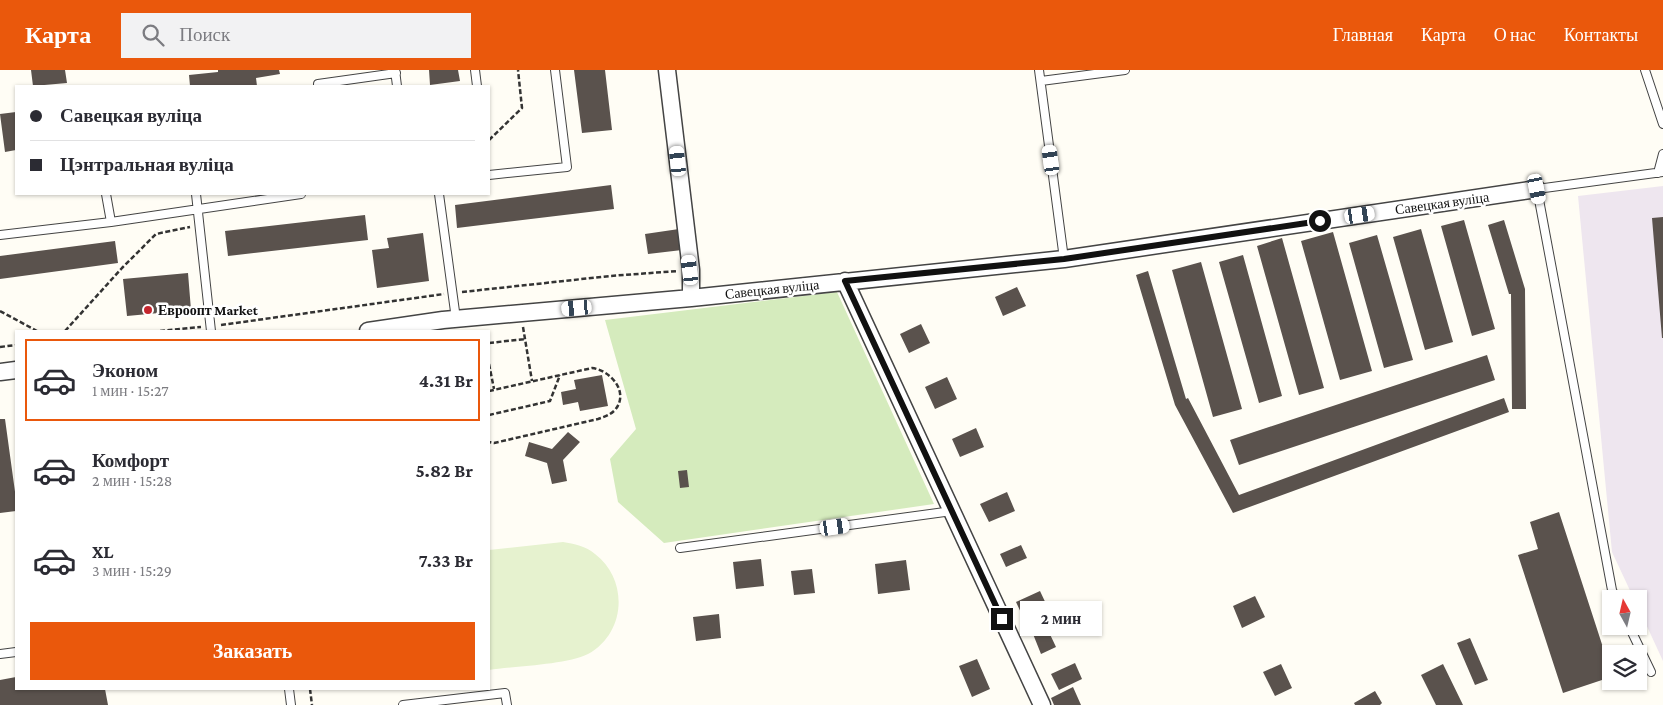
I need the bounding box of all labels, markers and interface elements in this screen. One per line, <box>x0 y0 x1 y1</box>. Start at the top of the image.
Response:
search box <box>121 13 471 58</box>
text: Карта <box>25 21 91 48</box>
icon: search <box>139 21 167 49</box>
text: Поиск <box>179 24 230 45</box>
text: Главная <box>1333 25 1393 45</box>
text: Карта <box>1421 25 1466 45</box>
text: О нас <box>1494 25 1536 45</box>
text: Контакты <box>1564 25 1638 45</box>
text: Савецкая вуліца <box>60 105 202 126</box>
car <box>1041 144 1060 176</box>
car <box>668 145 687 177</box>
text: Цэнтральная вуліца <box>60 154 234 175</box>
car <box>1526 173 1547 205</box>
street label: Савецкая вуліца <box>1394 188 1491 218</box>
car <box>1344 205 1375 225</box>
route start <box>1309 210 1331 232</box>
car <box>680 254 699 286</box>
street label: Савецкая вуліца <box>724 276 821 302</box>
car <box>561 299 592 317</box>
place label: Евроопт Market <box>158 302 259 318</box>
marker: Евроопт Market <box>142 304 154 316</box>
icon: car <box>32 358 77 403</box>
text: Эконом <box>92 360 158 381</box>
text: 4.31 Br <box>419 370 473 391</box>
text: 1 мин · 15:27 <box>92 382 169 399</box>
icon: car <box>32 448 77 493</box>
text: Комфорт <box>92 450 169 471</box>
text: 5.82 Br <box>415 460 473 481</box>
text: 2 мин · 15:28 <box>92 472 172 489</box>
car <box>819 517 850 537</box>
icon: car <box>32 538 77 583</box>
text: XL <box>92 541 114 562</box>
text: 7.33 Br <box>419 550 473 571</box>
text: 3 мин · 15:29 <box>92 562 172 579</box>
north arrow <box>1602 590 1648 635</box>
map controls <box>1602 590 1647 690</box>
callout: 2 мин <box>1020 602 1102 636</box>
route end <box>991 608 1013 630</box>
text: 2 мин <box>1041 610 1081 627</box>
button: Заказать <box>30 622 475 680</box>
button: layers <box>1602 645 1647 690</box>

